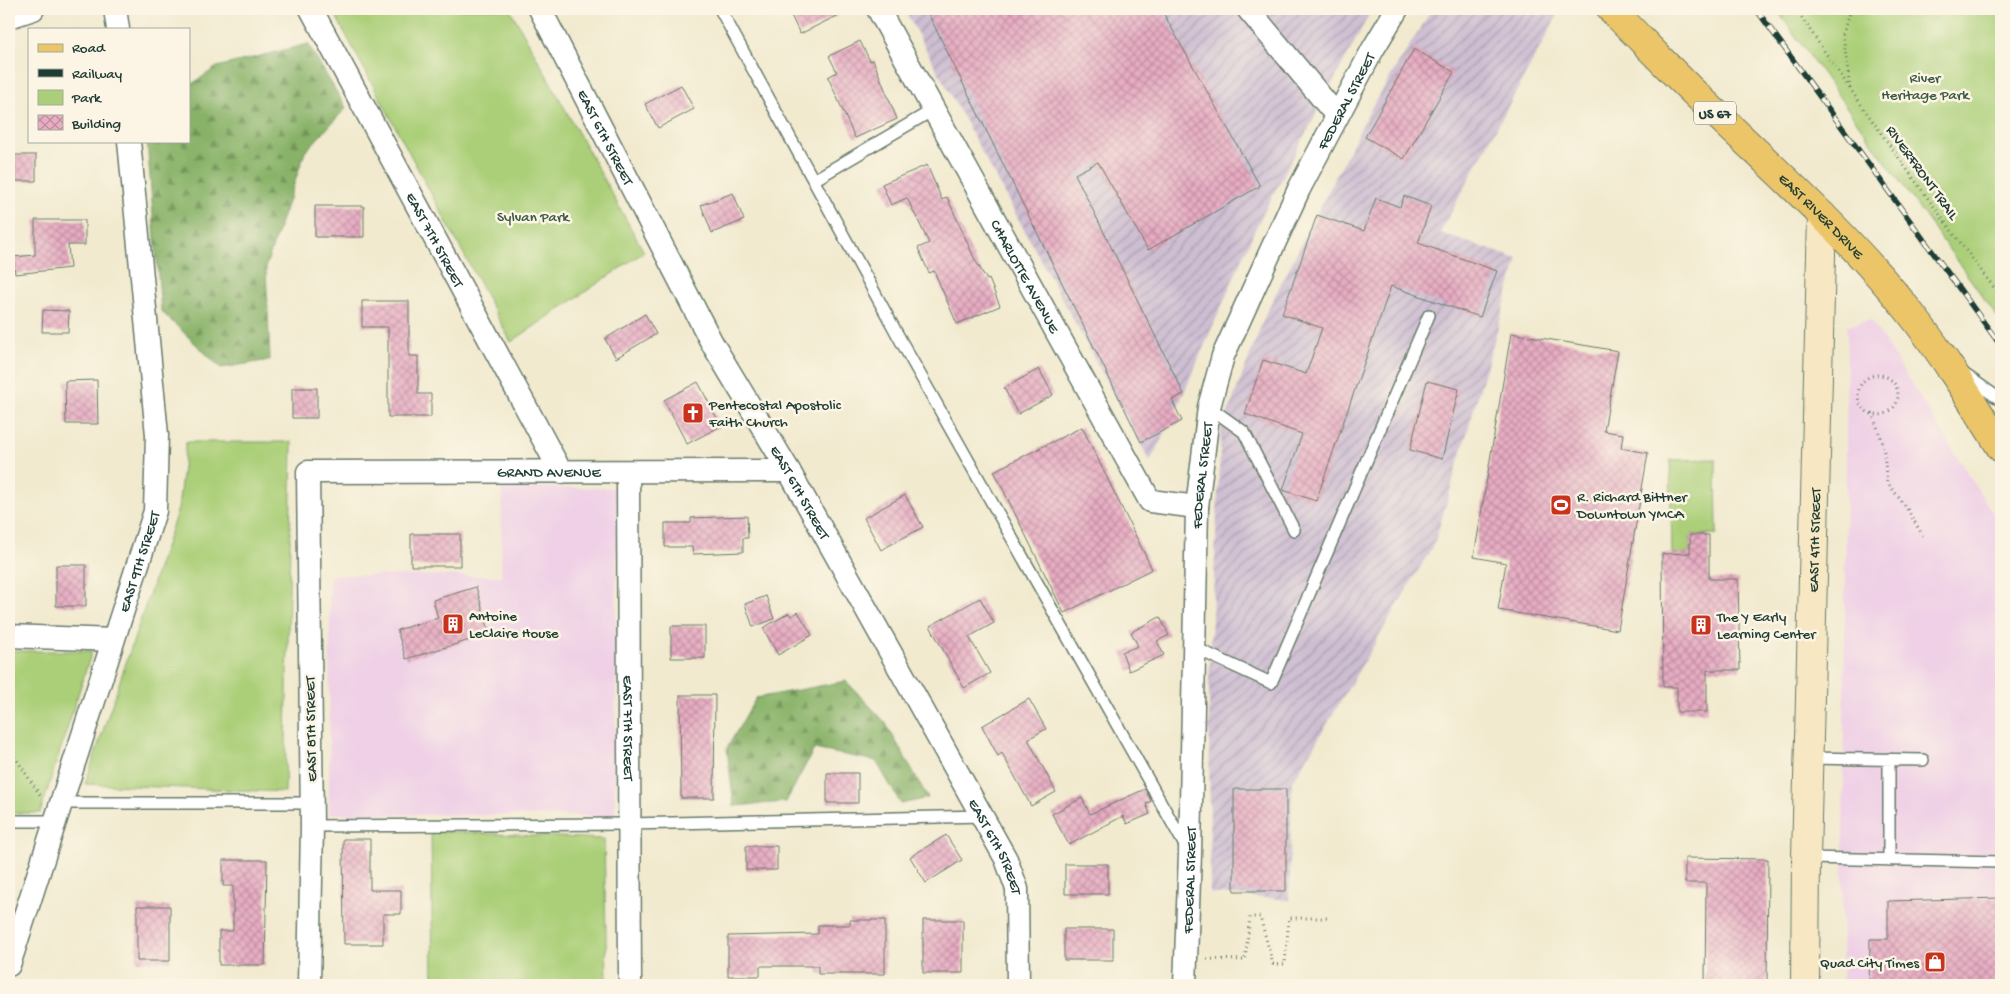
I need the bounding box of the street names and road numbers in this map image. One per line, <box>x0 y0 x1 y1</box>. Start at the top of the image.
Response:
street label: FEDERAL STREET <box>1314 49 1381 154</box>
street label: EAST 6TH STREET <box>572 87 637 190</box>
road number: US 67 <box>1694 102 1736 125</box>
street label: RIVERFRONT TRAIL <box>1881 122 1962 224</box>
street label: EAST RIVER DRIVE <box>1774 170 1867 264</box>
street label: EAST 7TH STREET <box>401 190 467 292</box>
street label: CHARLOTTE AVENUE <box>985 217 1063 337</box>
street label: FEDERAL STREET <box>1189 420 1218 530</box>
street label: EAST 6TH STREET <box>765 443 833 544</box>
street label: GRAND AVENUE <box>497 464 601 483</box>
street label: EAST 4TH STREET <box>1806 486 1826 593</box>
street label: EAST 9TH STREET <box>116 508 166 615</box>
street label: EAST 8TH STREET <box>302 675 322 782</box>
street label: EAST 7TH STREET <box>618 675 636 782</box>
street label: EAST 6TH STREET <box>963 796 1024 895</box>
street label: FEDERAL STREET <box>1180 825 1202 935</box>

